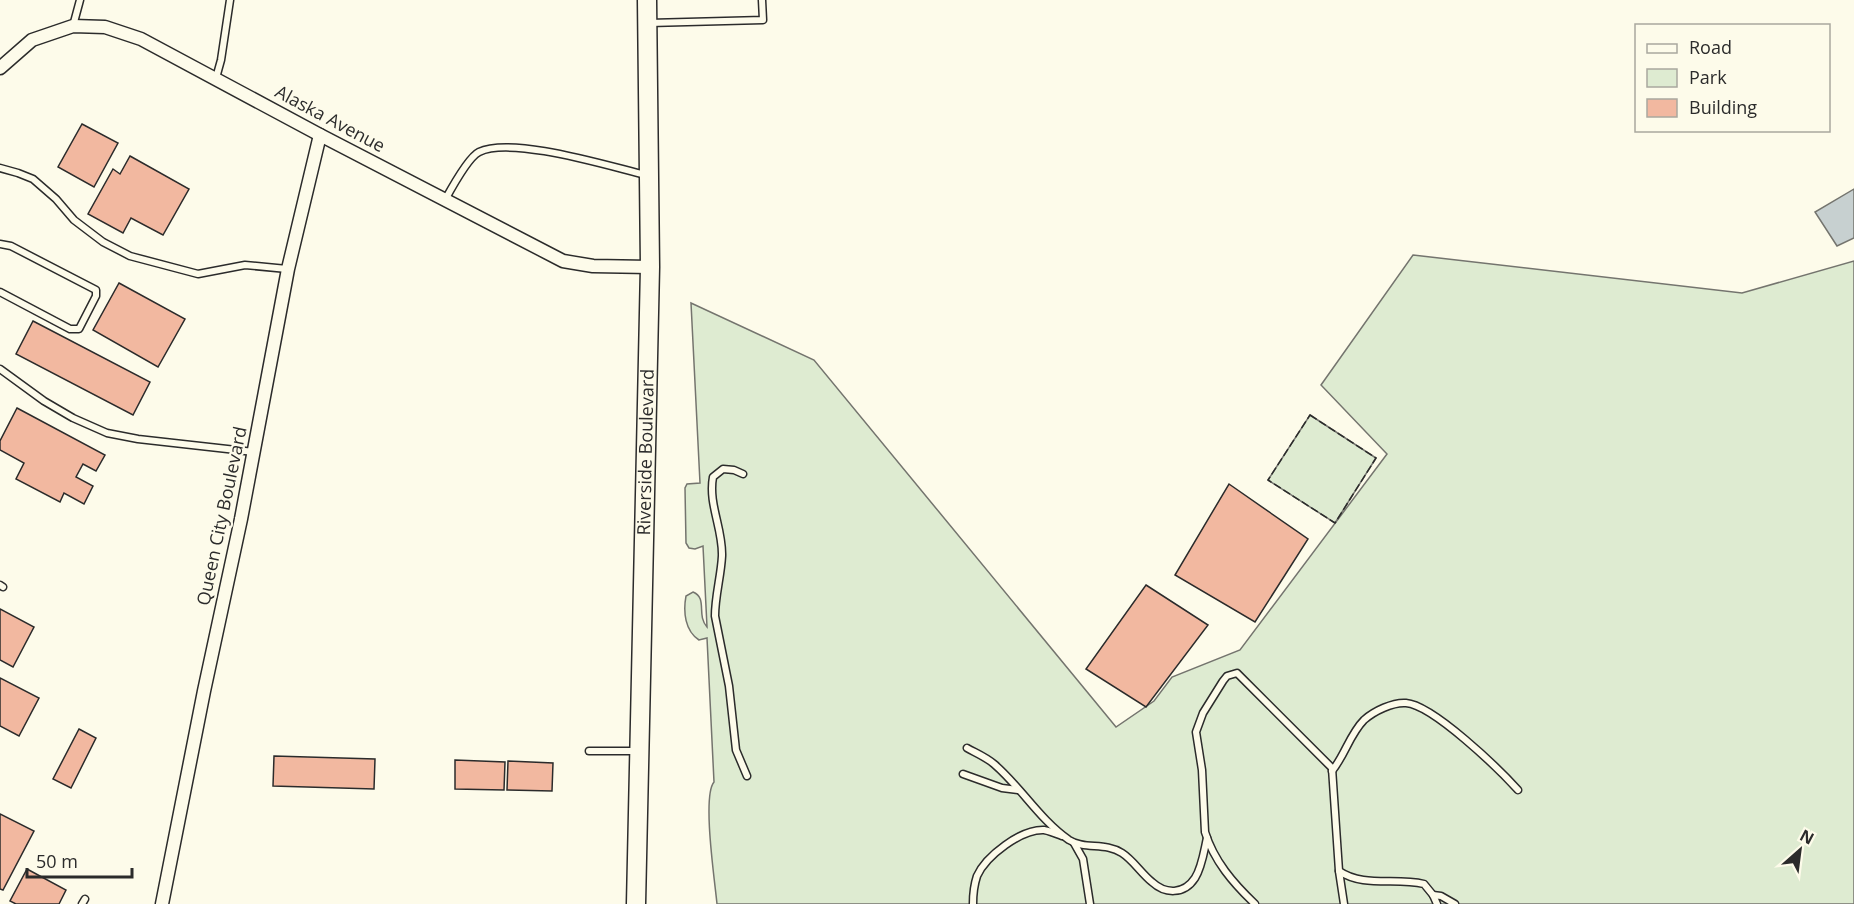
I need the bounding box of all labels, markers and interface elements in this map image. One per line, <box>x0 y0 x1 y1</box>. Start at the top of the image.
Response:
legend <box>1635 24 1830 132</box>
text: Road <box>1689 35 1732 59</box>
text: Park <box>1689 65 1727 89</box>
street label: Alaska Avenue <box>271 79 390 157</box>
text: Building <box>1689 95 1757 119</box>
street label: Riverside Boulevard <box>631 369 659 536</box>
street label: Queen City Boulevard <box>190 424 252 608</box>
north arrow <box>1770 820 1830 880</box>
text: N <box>1796 824 1818 850</box>
scale bar <box>27 841 132 879</box>
text: 50 m <box>36 849 78 873</box>

